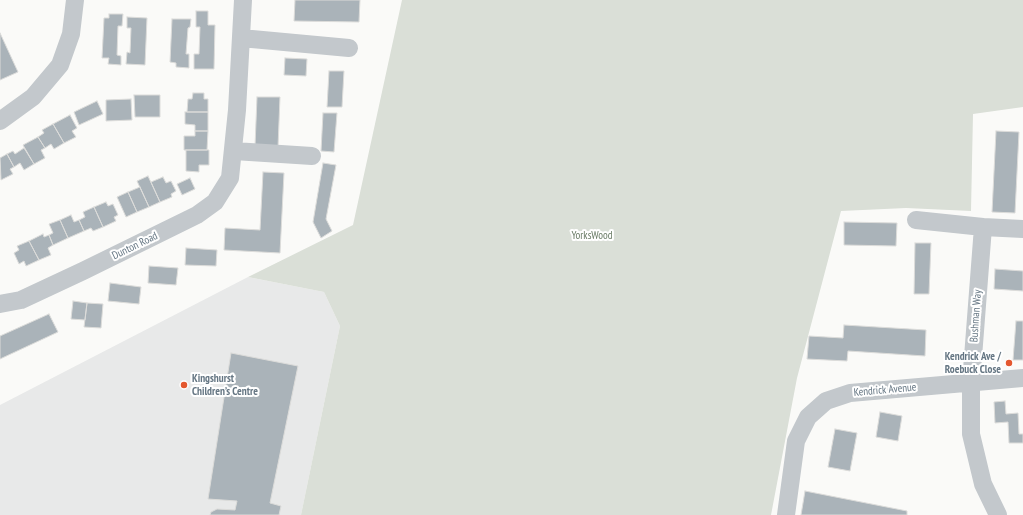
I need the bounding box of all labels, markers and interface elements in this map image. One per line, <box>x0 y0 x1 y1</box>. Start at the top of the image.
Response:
street label: Dunton Road <box>110 229 160 263</box>
park label: YorksWood <box>571 229 613 243</box>
street label: Bushman Way <box>968 289 984 343</box>
place label: Kendrick Ave / Roebuck Close <box>945 350 1001 376</box>
marker: Kendrick Ave / Roebuck Close <box>1004 358 1014 368</box>
place label: Kingshurst Children’s Centre <box>192 372 258 398</box>
marker: Kingshurst Children’s Centre <box>179 380 189 390</box>
street label: Kendrick Avenue <box>853 381 917 399</box>

